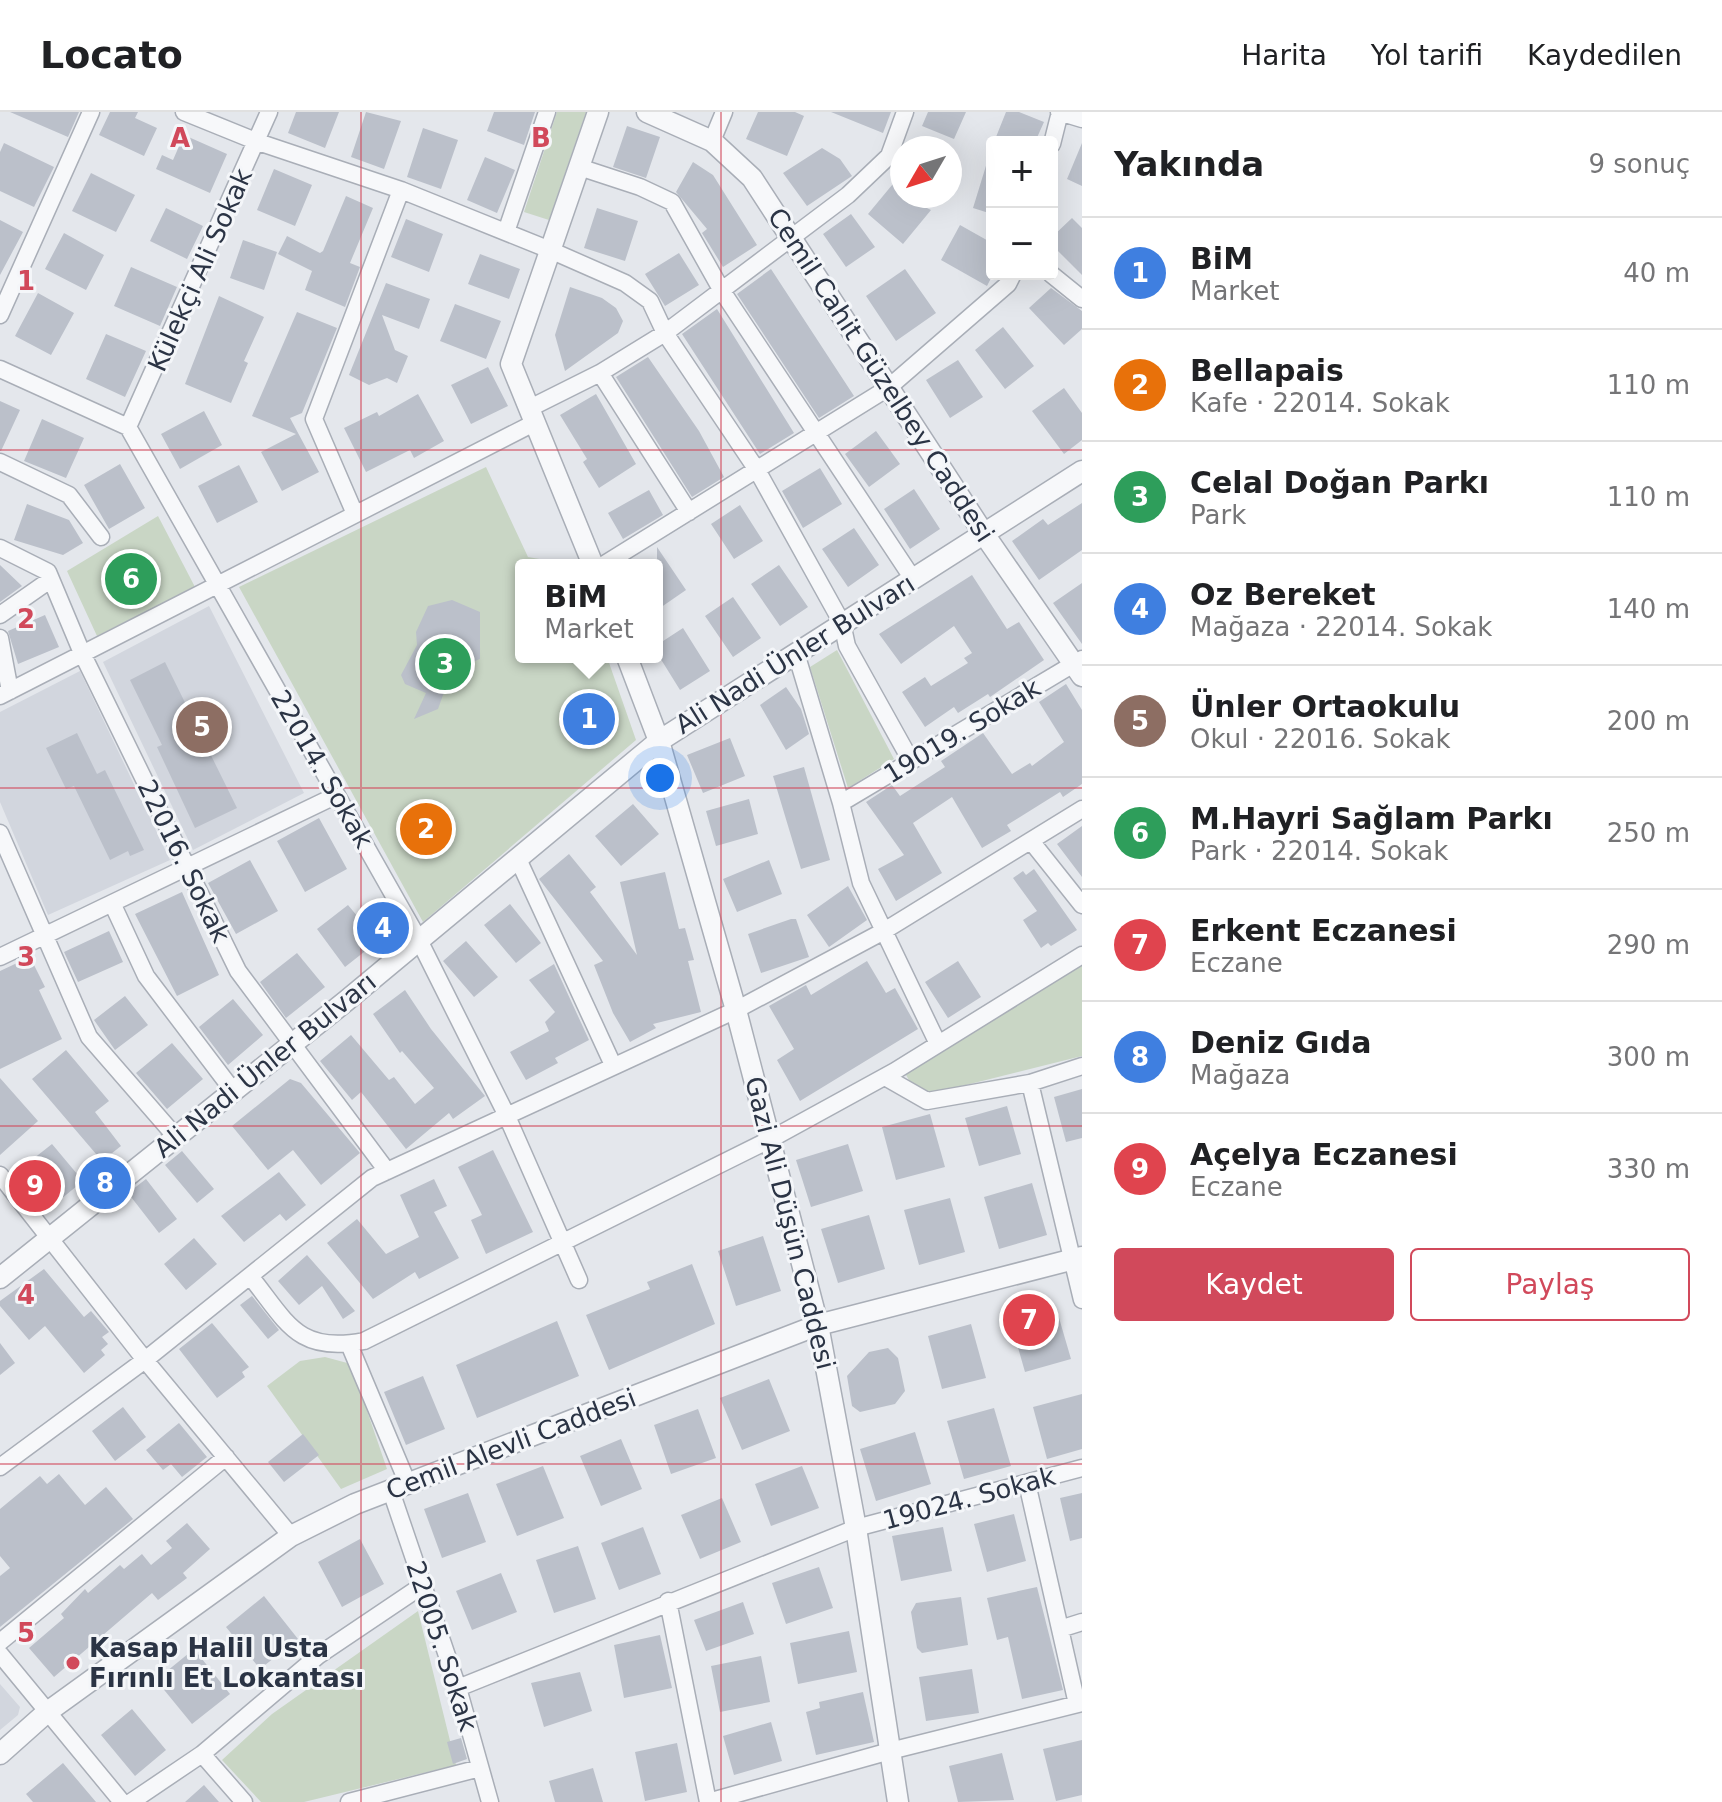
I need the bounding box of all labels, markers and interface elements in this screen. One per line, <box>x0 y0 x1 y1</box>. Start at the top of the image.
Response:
text: Locato <box>40 33 183 77</box>
text: Harita <box>1241 39 1327 72</box>
text: Yol tarifi <box>1371 39 1483 72</box>
text: Kaydedilen <box>1527 39 1682 72</box>
text: A <box>170 123 190 153</box>
text: B <box>531 123 551 153</box>
north arrow <box>890 136 962 208</box>
map controls <box>986 136 1058 280</box>
button: + <box>986 136 1058 208</box>
text: Yakında <box>1114 144 1264 184</box>
text: 9 sonuç <box>1588 149 1690 179</box>
street label: Külekçi Ali Sokak <box>142 164 258 376</box>
street label: Cemil Cahit Güzelbey Caddesi <box>762 202 1000 548</box>
button: − <box>986 208 1058 280</box>
text: BiM <box>1190 241 1253 276</box>
text: 1 <box>1131 258 1149 288</box>
text: 40 m <box>1623 258 1690 288</box>
text: 1 <box>17 266 35 296</box>
text: Market <box>1190 276 1279 306</box>
text: Bellapais <box>1190 353 1344 388</box>
text: 2 <box>1131 370 1149 400</box>
text: 110 m <box>1607 370 1690 400</box>
text: Kafe · 22014. Sokak <box>1190 388 1450 418</box>
text: Celal Doğan Parkı <box>1190 465 1489 500</box>
text: 3 <box>1131 482 1149 512</box>
text: 110 m <box>1607 482 1690 512</box>
text: Park <box>1190 500 1246 530</box>
pin: 6 <box>105 549 157 609</box>
popup <box>515 559 663 663</box>
street label: Ali Nadi Ünler Bulvarı <box>669 567 920 740</box>
text: Oz Bereket <box>1190 577 1376 612</box>
text: BiM <box>544 579 607 614</box>
text: 4 <box>1131 594 1149 624</box>
text: 140 m <box>1607 594 1690 624</box>
text: 2 <box>17 604 35 634</box>
text: Mağaza · 22014. Sokak <box>1190 612 1492 642</box>
text: Market <box>544 614 634 644</box>
pin: 3 <box>419 634 471 694</box>
street label: 19019. Sokak <box>878 672 1046 790</box>
street label: 22014. Sokak <box>265 685 379 853</box>
pin: 1 <box>563 689 615 749</box>
text: Ünler Ortaokulu <box>1190 689 1460 724</box>
pin: 5 <box>176 697 228 757</box>
text: 5 <box>1131 706 1149 736</box>
text: 200 m <box>1607 706 1690 736</box>
text: Okul · 22016. Sokak <box>1190 724 1450 754</box>
your location <box>640 758 680 798</box>
street label: 22016. Sokak <box>132 775 236 947</box>
pin: 2 <box>400 799 452 859</box>
text: M.Hayri Sağlam Parkı <box>1190 801 1553 836</box>
text: 6 <box>1131 818 1149 848</box>
text: 250 m <box>1607 818 1690 848</box>
text: Park · 22014. Sokak <box>1190 836 1448 866</box>
pin: 4 <box>357 898 409 958</box>
text: Erkent Eczanesi <box>1190 913 1457 948</box>
text: 7 <box>1131 930 1149 960</box>
text: 290 m <box>1607 930 1690 960</box>
text: 3 <box>17 942 35 972</box>
text: Eczane <box>1190 948 1283 978</box>
street label: Ali Nadi Ünler Bulvarı <box>148 966 382 1164</box>
text: Deniz Gıda <box>1190 1025 1371 1060</box>
text: 8 <box>1131 1042 1149 1072</box>
text: 300 m <box>1607 1042 1690 1072</box>
text: Mağaza <box>1190 1060 1290 1090</box>
street label: Gazi Ali Düşün Caddesi <box>739 1073 841 1373</box>
text: Açelya Eczanesi <box>1190 1137 1458 1172</box>
pin: 8 <box>79 1153 131 1213</box>
text: 9 <box>1131 1154 1149 1184</box>
text: 330 m <box>1607 1154 1690 1184</box>
pin: 9 <box>9 1156 61 1216</box>
text: Eczane <box>1190 1172 1283 1202</box>
button: Kaydet <box>1114 1248 1394 1321</box>
button: Paylaş <box>1410 1248 1690 1321</box>
text: 4 <box>17 1280 35 1310</box>
pin: 7 <box>1003 1290 1055 1350</box>
street label: Cemil Alevli Caddesi <box>382 1382 640 1506</box>
street label: 19024. Sokak <box>880 1461 1058 1535</box>
street label: 22005. Sokak <box>400 1557 484 1735</box>
text: 5 <box>17 1618 35 1648</box>
place label: Kasap Halil Usta Fırınlı Et Lokantası <box>89 1633 364 1693</box>
marker: Kasap Halil Usta Fırınlı Et Lokantası <box>64 1654 82 1672</box>

